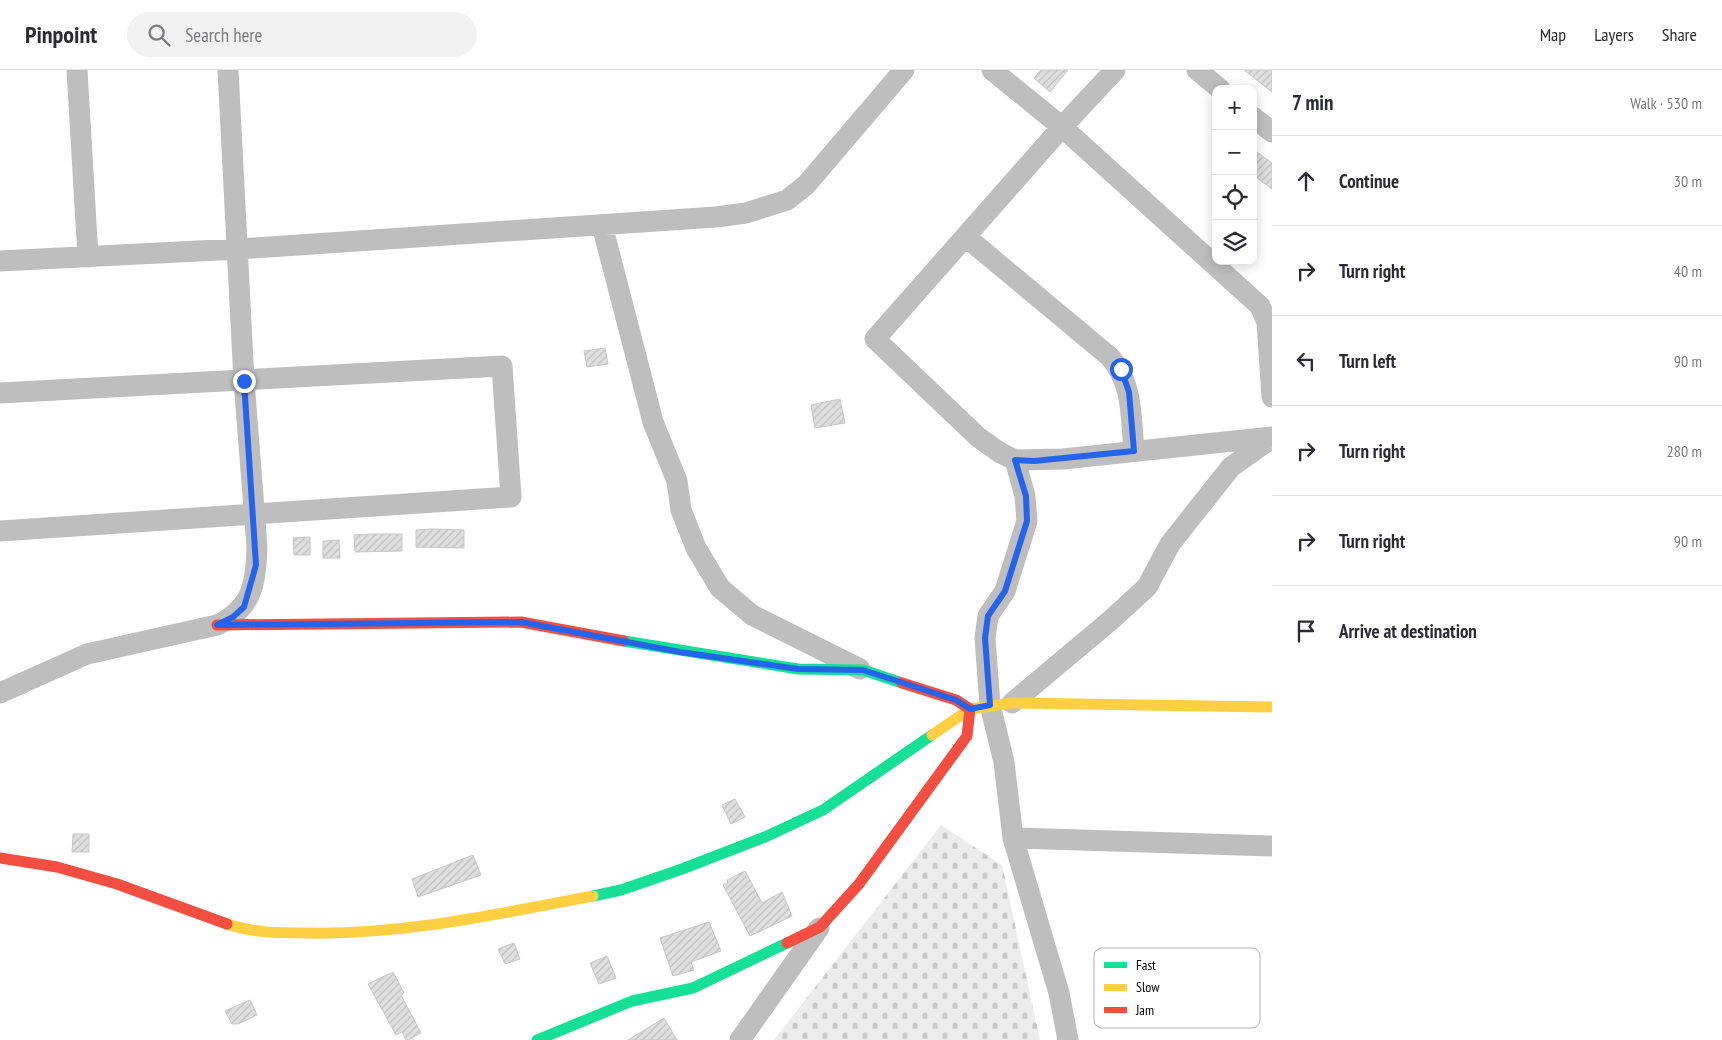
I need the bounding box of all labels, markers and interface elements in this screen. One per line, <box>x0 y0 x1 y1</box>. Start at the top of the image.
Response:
search box <box>127 12 477 57</box>
text: Pinpoint <box>25 19 97 50</box>
icon: search <box>145 21 173 49</box>
text: Search here <box>185 23 262 47</box>
text: Map <box>1540 23 1566 46</box>
text: Layers <box>1594 23 1634 46</box>
text: Share <box>1662 23 1697 46</box>
map controls <box>1212 85 1257 265</box>
button: + <box>1212 85 1257 130</box>
text: 7 min <box>1292 89 1334 116</box>
text: Walk · 530 m <box>1630 93 1702 113</box>
button: − <box>1212 130 1257 175</box>
icon: ahead <box>1292 167 1320 195</box>
text: Continue <box>1339 169 1399 193</box>
text: 30 m <box>1674 171 1702 191</box>
button: locate <box>1212 175 1257 220</box>
button: layers <box>1212 220 1257 265</box>
icon: right <box>1292 257 1320 285</box>
text: Turn right <box>1339 259 1405 283</box>
text: 40 m <box>1674 261 1702 281</box>
icon: left <box>1292 347 1320 375</box>
text: Turn left <box>1339 349 1396 373</box>
text: 90 m <box>1674 351 1702 371</box>
route start <box>1110 358 1133 381</box>
route end <box>233 370 256 393</box>
icon: right <box>1292 437 1320 465</box>
text: Turn right <box>1339 439 1405 463</box>
text: 280 m <box>1667 441 1702 461</box>
icon: right <box>1292 527 1320 555</box>
text: Turn right <box>1339 529 1405 553</box>
text: 90 m <box>1674 531 1702 551</box>
icon: arrive <box>1292 617 1320 645</box>
text: Arrive at destination <box>1339 619 1477 643</box>
legend <box>1094 948 1260 1028</box>
text: Fast <box>1136 956 1156 974</box>
text: Slow <box>1136 978 1160 996</box>
text: Jam <box>1135 1001 1154 1019</box>

